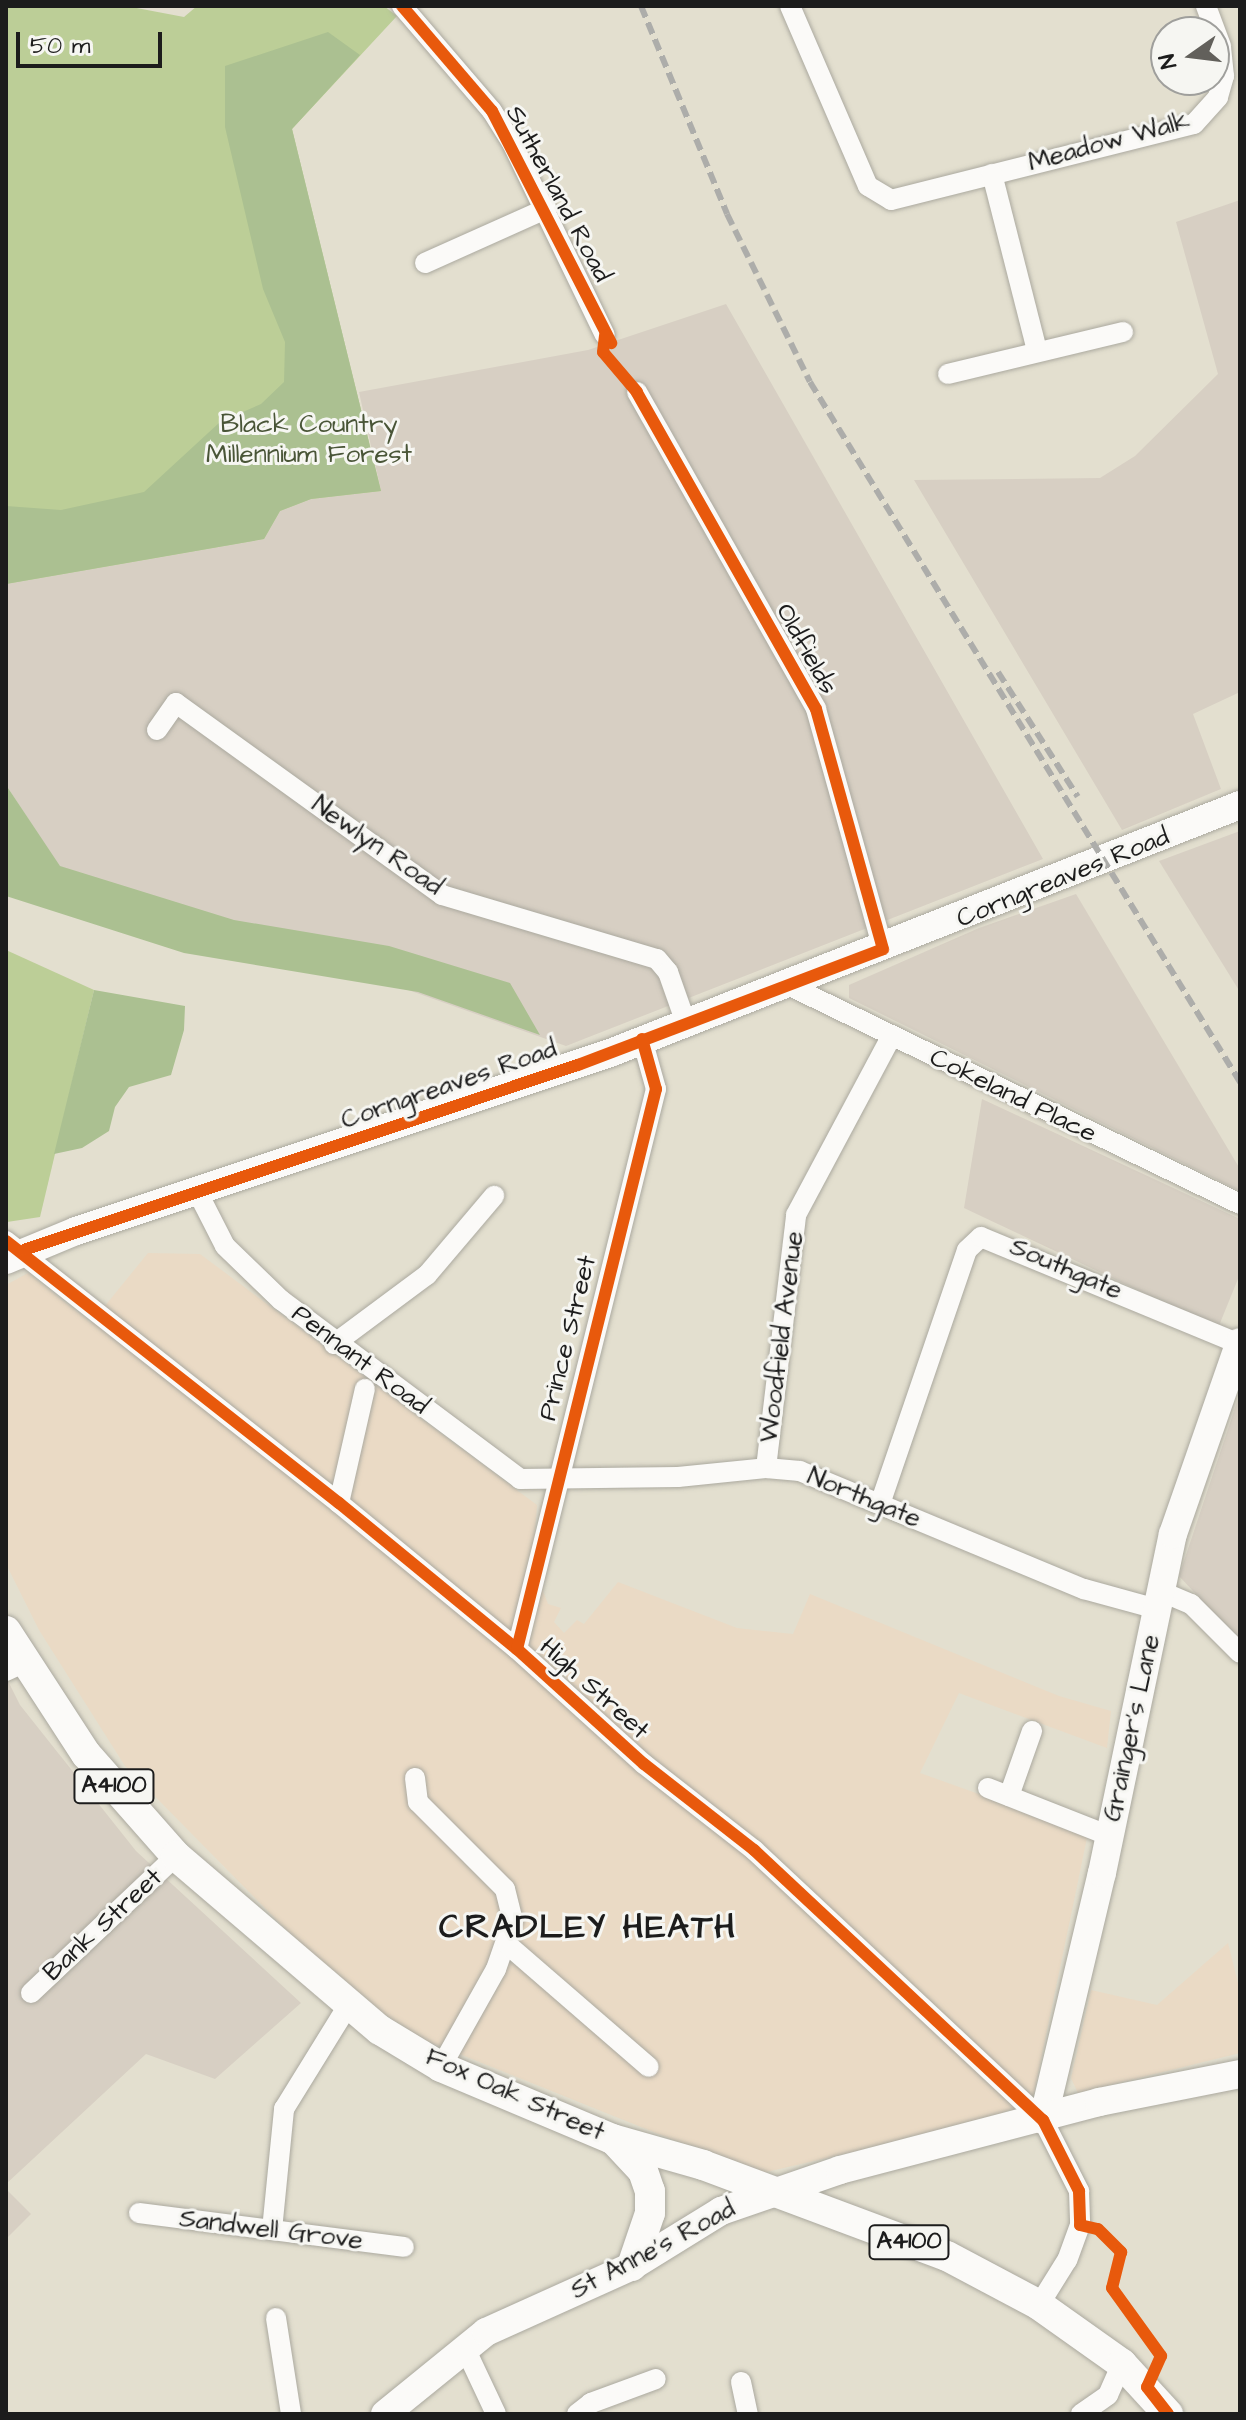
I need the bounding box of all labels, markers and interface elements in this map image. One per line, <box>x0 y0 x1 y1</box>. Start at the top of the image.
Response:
scale bar <box>20 16 166 66</box>
north arrow <box>1150 16 1230 96</box>
text: 50 m <box>30 29 90 63</box>
text: N <box>1151 51 1185 72</box>
street label: Sutherland Road <box>498 100 618 288</box>
street label: Meadow Walk <box>1025 105 1193 179</box>
park label: Black Country Millennium Forest <box>206 409 412 470</box>
street label: Oldfields <box>768 598 844 700</box>
street label: Newlyn Road <box>305 789 449 903</box>
street label: Corngreaves Road <box>952 821 1174 935</box>
street label: Corngreaves Road <box>337 1033 561 1137</box>
street label: Cokeland Place <box>925 1042 1101 1150</box>
street label: Woodfield Avenue <box>754 1230 810 1444</box>
street label: Southgate <box>1005 1231 1127 1307</box>
street label: Prince Street <box>532 1252 604 1424</box>
street label: Pennant Road <box>285 1298 435 1422</box>
street label: Northgate <box>803 1461 925 1535</box>
street label: High Street <box>533 1632 655 1746</box>
street label: Grainger's Lane <box>1097 1632 1167 1824</box>
road number: A4100 <box>72 1766 156 1806</box>
street label: Bank Street <box>37 1862 169 1988</box>
district label: CRADLEY HEATH <box>439 1908 737 1948</box>
street label: Fox Oak Street <box>421 2042 609 2148</box>
street label: St Anne's Road <box>565 2194 741 2306</box>
street label: Sandwell Grove <box>178 2203 364 2257</box>
road number: A4100 <box>867 2222 951 2262</box>

